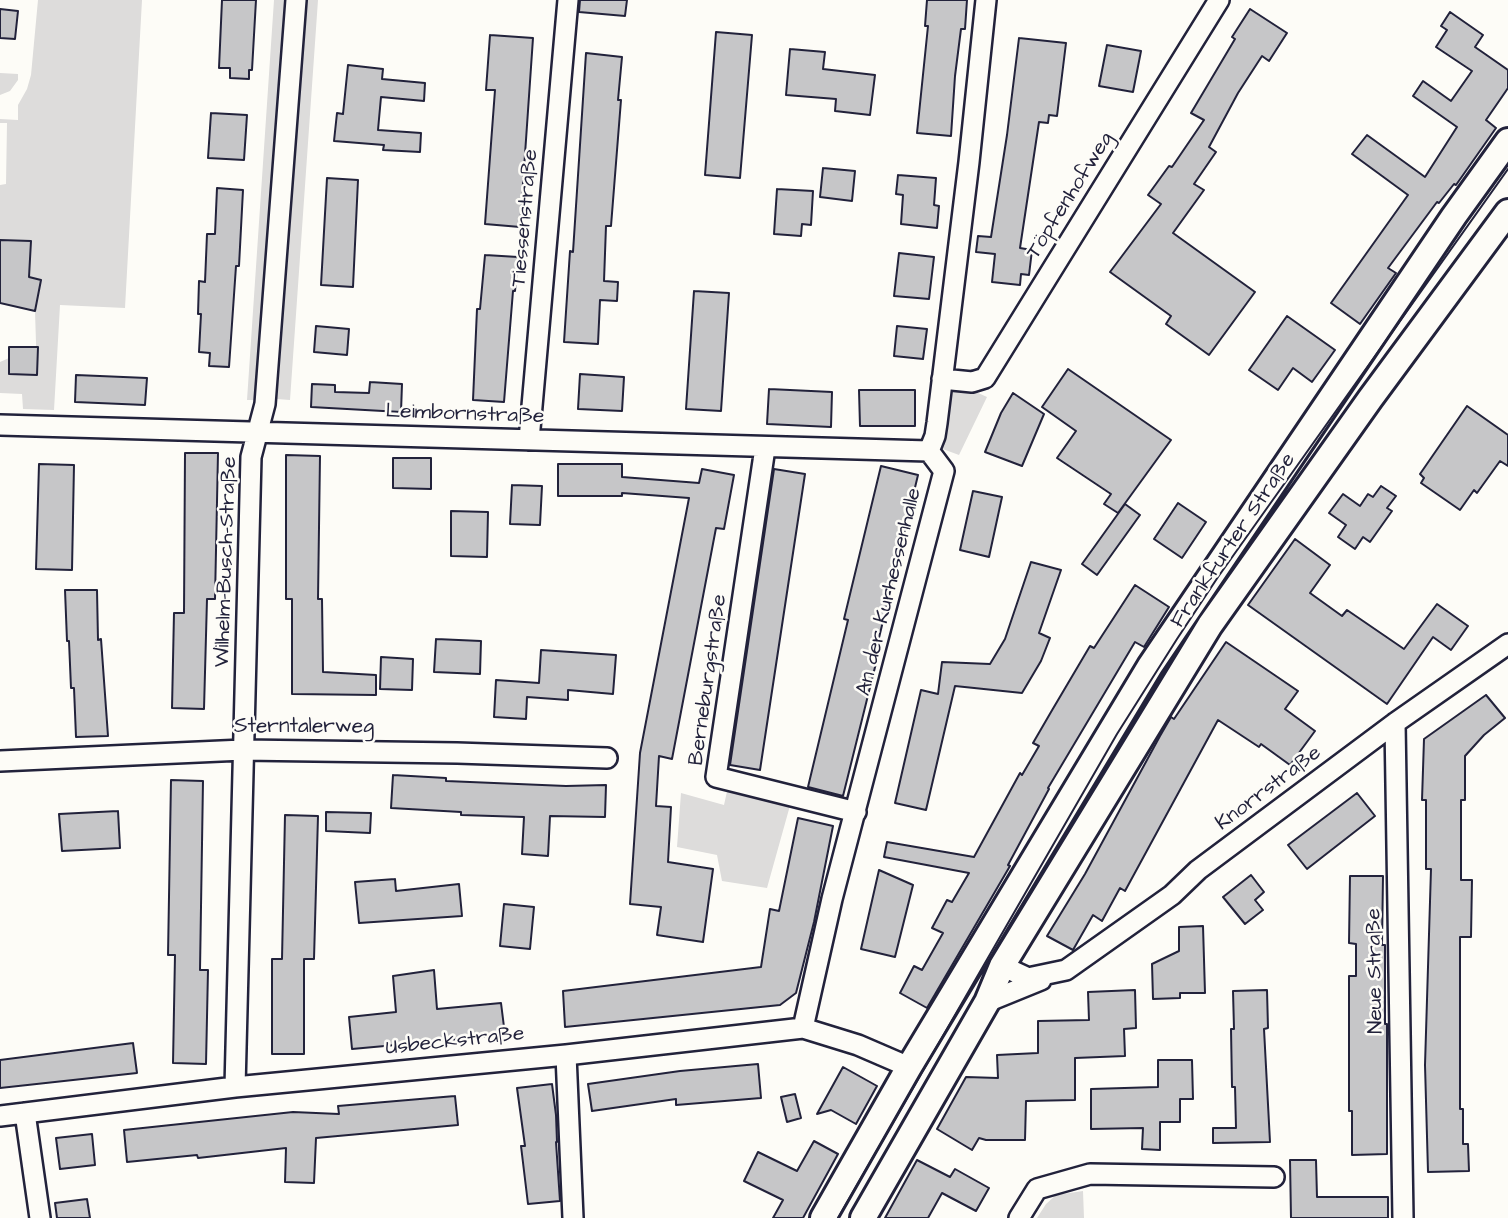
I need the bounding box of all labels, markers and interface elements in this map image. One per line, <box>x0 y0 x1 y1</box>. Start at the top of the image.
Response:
street label: Töpfenhofweg <box>1022 128 1120 264</box>
street label: Tiessenstraße <box>507 148 545 288</box>
street label: Leimbornstraße <box>385 400 545 430</box>
street label: Frankfurter Straße <box>1166 449 1302 633</box>
street label: Wilhelm-Busch-Straße <box>211 456 243 668</box>
street label: An der Kurhessenhalle <box>852 486 928 698</box>
street label: Berneburgstraße <box>685 593 733 767</box>
street label: Sterntalerweg <box>234 715 374 741</box>
street label: Knorrstraße <box>1211 741 1327 837</box>
street label: Neue Straße <box>1362 908 1390 1034</box>
street label: Usbeckstraße <box>384 1022 526 1062</box>

